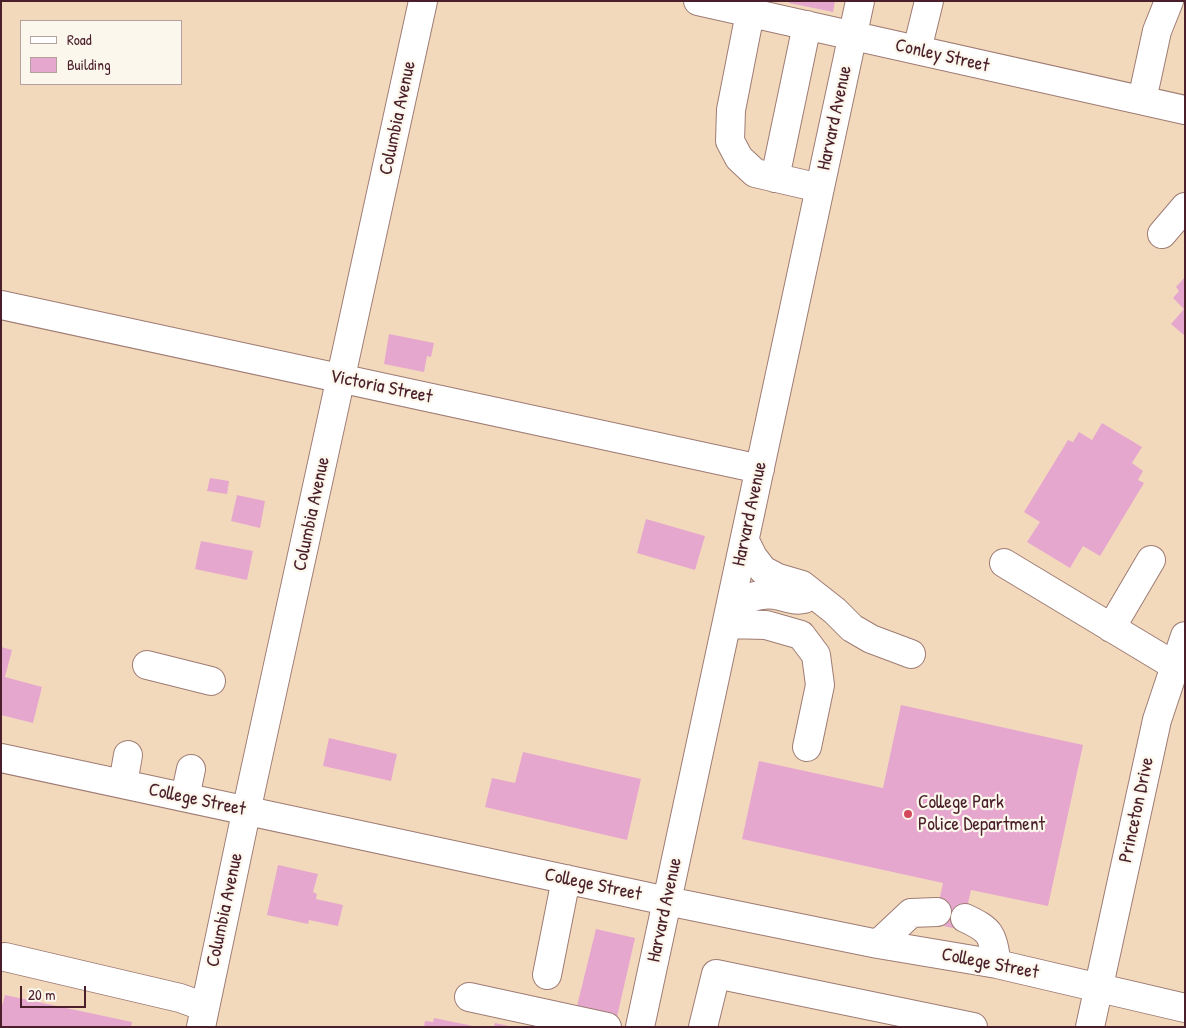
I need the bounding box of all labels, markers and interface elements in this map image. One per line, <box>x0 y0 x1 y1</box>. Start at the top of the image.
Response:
legend <box>20 20 182 85</box>
text: Road <box>67 29 92 50</box>
street label: Conley Street <box>893 34 991 78</box>
text: Building <box>67 54 111 75</box>
street label: Columbia Avenue <box>375 59 421 177</box>
street label: Harvard Avenue <box>813 64 857 172</box>
street label: Victoria Street <box>328 365 434 409</box>
street label: Columbia Avenue <box>289 455 335 573</box>
street label: Harvard Avenue <box>728 460 772 568</box>
street label: Princeton Drive <box>1115 755 1159 865</box>
street label: College Street <box>146 779 248 821</box>
place label: College Park Police Department <box>918 792 1045 836</box>
marker: College Park Police Department <box>902 808 914 820</box>
street label: Columbia Avenue <box>202 851 248 969</box>
street label: Harvard Avenue <box>643 856 687 964</box>
street label: College Street <box>542 864 644 906</box>
street label: College Street <box>940 943 1040 985</box>
scale bar <box>22 976 89 1008</box>
text: 20 m <box>28 984 55 1005</box>

